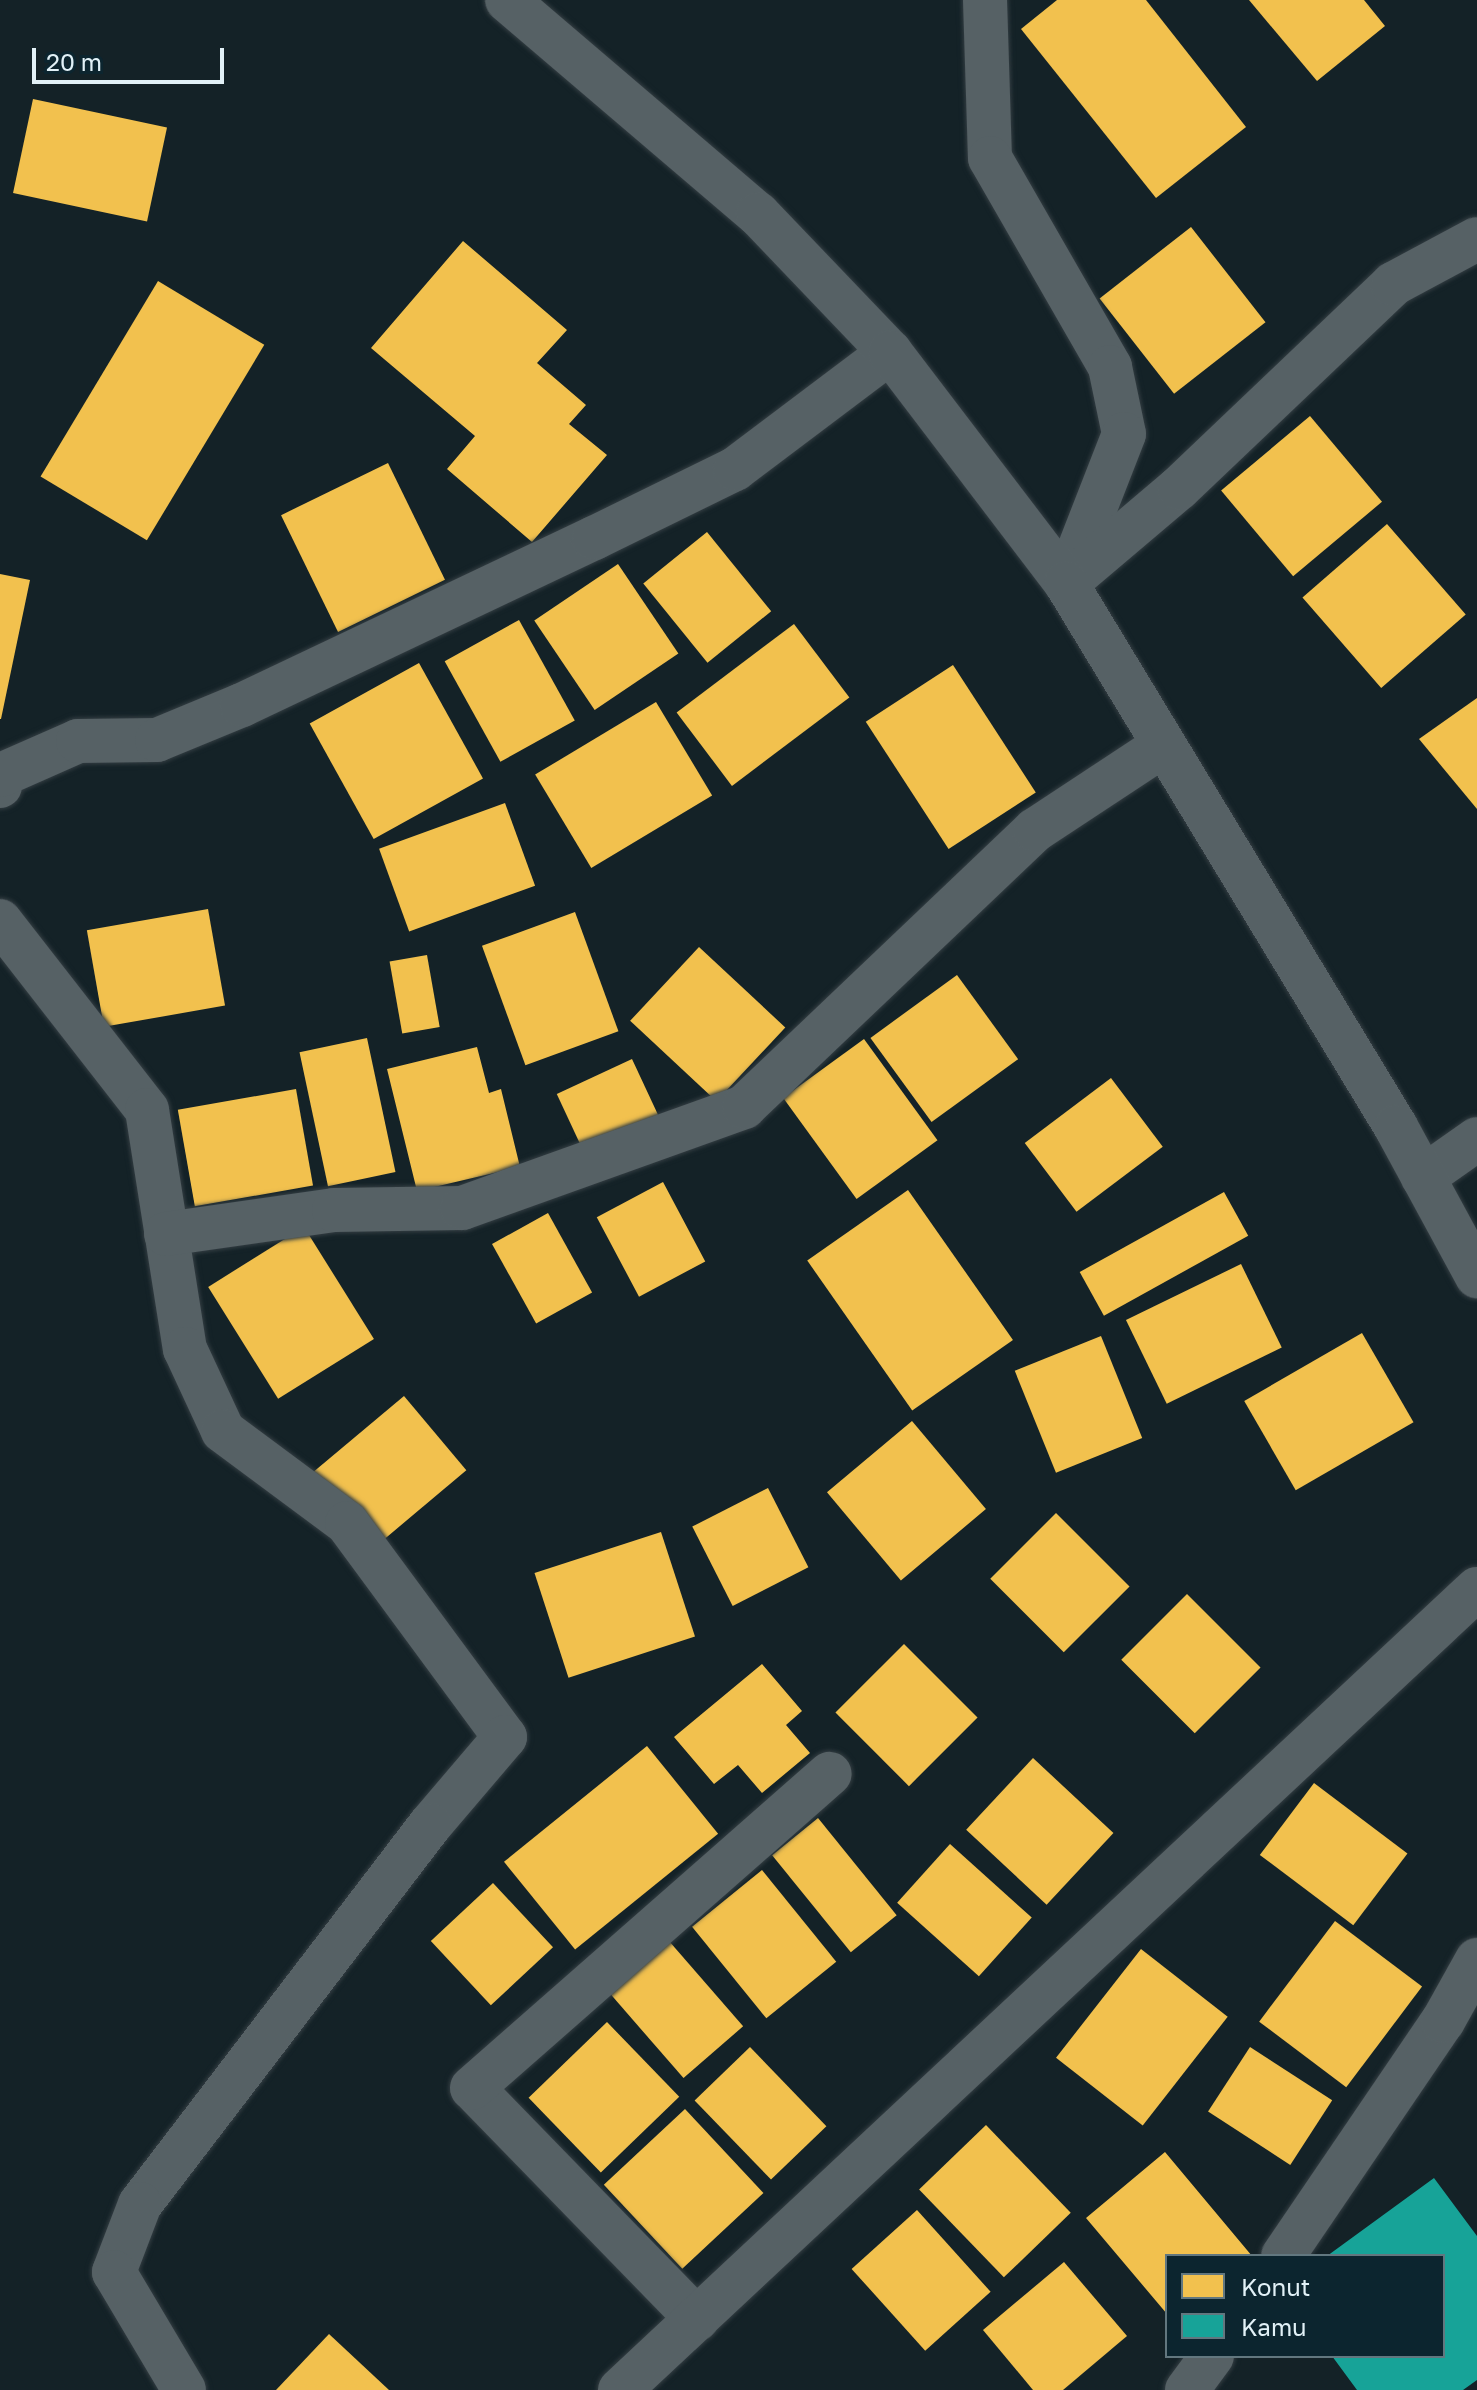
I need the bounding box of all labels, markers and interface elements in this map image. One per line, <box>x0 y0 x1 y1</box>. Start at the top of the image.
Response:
scale bar <box>36 32 228 82</box>
text: 20 m <box>46 47 102 76</box>
legend <box>1165 2254 1445 2358</box>
text: Konut <box>1241 2272 1310 2301</box>
text: Kamu <box>1241 2312 1307 2341</box>

